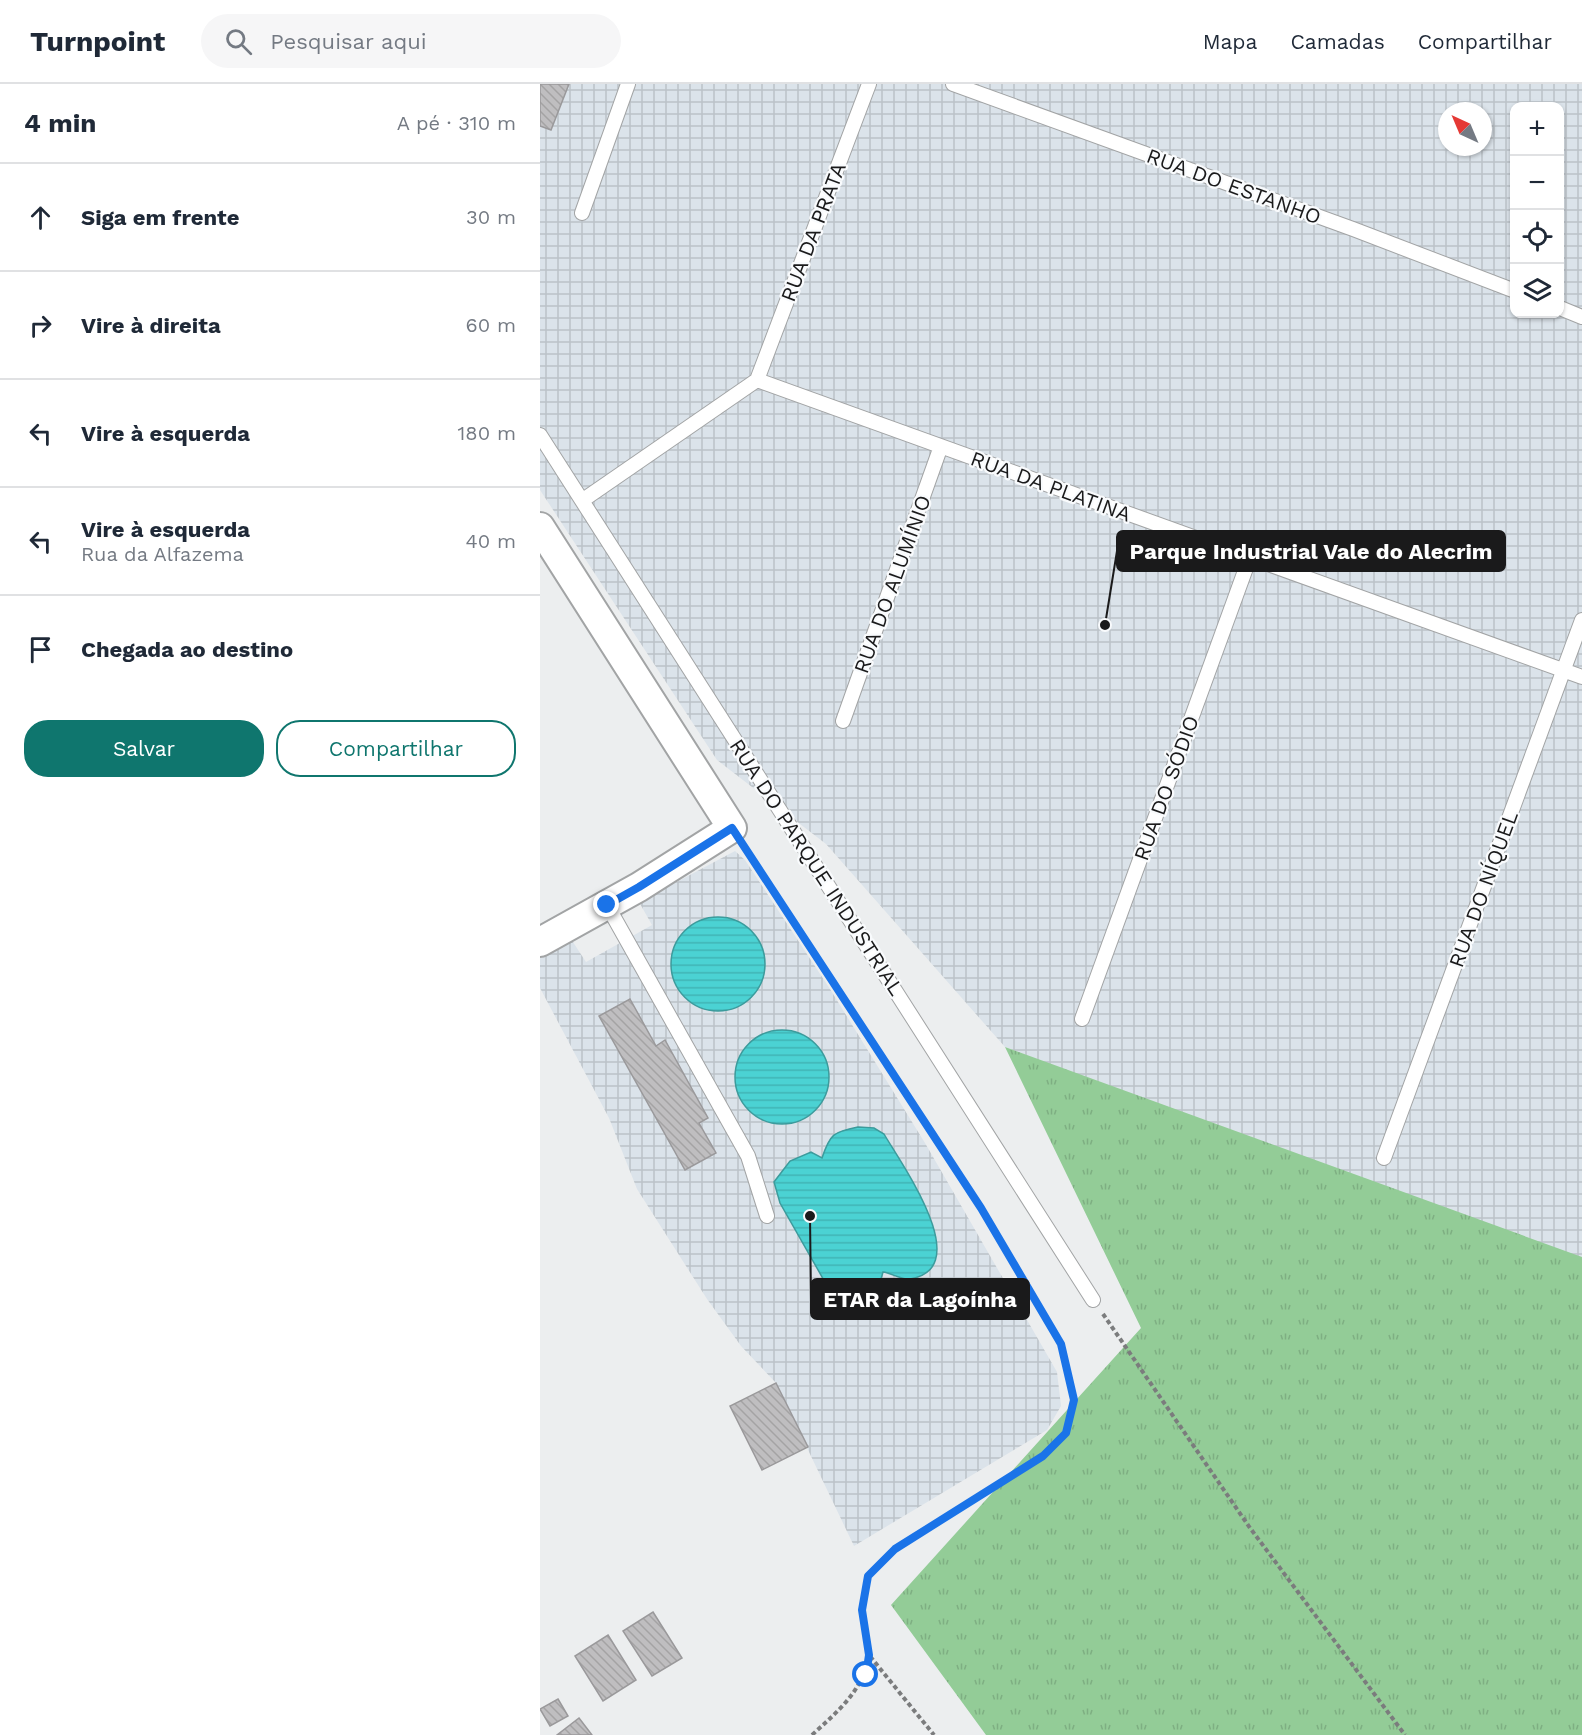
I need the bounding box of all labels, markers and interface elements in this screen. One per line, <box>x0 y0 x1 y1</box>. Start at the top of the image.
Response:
search box <box>201 14 621 68</box>
text: Turnpoint <box>30 25 165 58</box>
icon: search <box>222 25 255 58</box>
text: Pesquisar aqui <box>270 29 427 54</box>
text: Mapa <box>1203 29 1257 54</box>
text: Camadas <box>1290 29 1385 54</box>
text: Compartilhar <box>1418 29 1552 54</box>
north arrow <box>1438 102 1492 156</box>
map controls <box>1510 102 1564 318</box>
button: + <box>1510 102 1564 156</box>
text: 4 min <box>24 108 96 138</box>
text: A pé · 310 m <box>397 111 516 135</box>
street label: RUA DO ESTANHO <box>1143 143 1325 229</box>
button: − <box>1510 156 1564 210</box>
street label: RUA DA PRATA <box>775 159 851 305</box>
icon: ahead <box>24 201 57 234</box>
text: Siga em frente <box>81 205 239 230</box>
text: 30 m <box>466 205 516 229</box>
button: locate <box>1510 210 1564 264</box>
button: layers <box>1510 264 1564 318</box>
icon: right <box>24 309 57 342</box>
text: Vire à direita <box>81 313 221 338</box>
text: 60 m <box>466 313 516 337</box>
icon: left <box>24 417 57 450</box>
text: Vire à esquerda <box>81 421 250 446</box>
text: 180 m <box>458 421 516 445</box>
street label: RUA DA PLATINA <box>967 445 1135 527</box>
street label: RUA DO ALUMÍNIO <box>848 491 936 677</box>
text: Vire à esquerda <box>81 517 250 542</box>
icon: left <box>24 525 57 558</box>
text: 40 m <box>465 529 516 553</box>
callout: Parque Industrial Vale do Alecrim <box>1117 531 1505 571</box>
text: Parque Industrial Vale do Alecrim <box>1129 539 1493 564</box>
text: Rua da Alfazema <box>81 542 244 566</box>
icon: arrive <box>24 633 57 666</box>
text: Chegada ao destino <box>81 637 293 662</box>
street label: RUA DO SÓDIO <box>1128 712 1204 864</box>
button: Salvar <box>24 720 264 777</box>
button: Compartilhar <box>276 720 516 777</box>
street label: RUA DO PARQUE INDUSTRIAL <box>725 734 909 1000</box>
street label: RUA DO NÍQUEL <box>1443 807 1523 971</box>
route end <box>593 891 619 917</box>
callout: ETAR da Lagoínha <box>811 1279 1029 1319</box>
text: ETAR da Lagoínha <box>823 1287 1017 1312</box>
route start <box>852 1661 878 1687</box>

